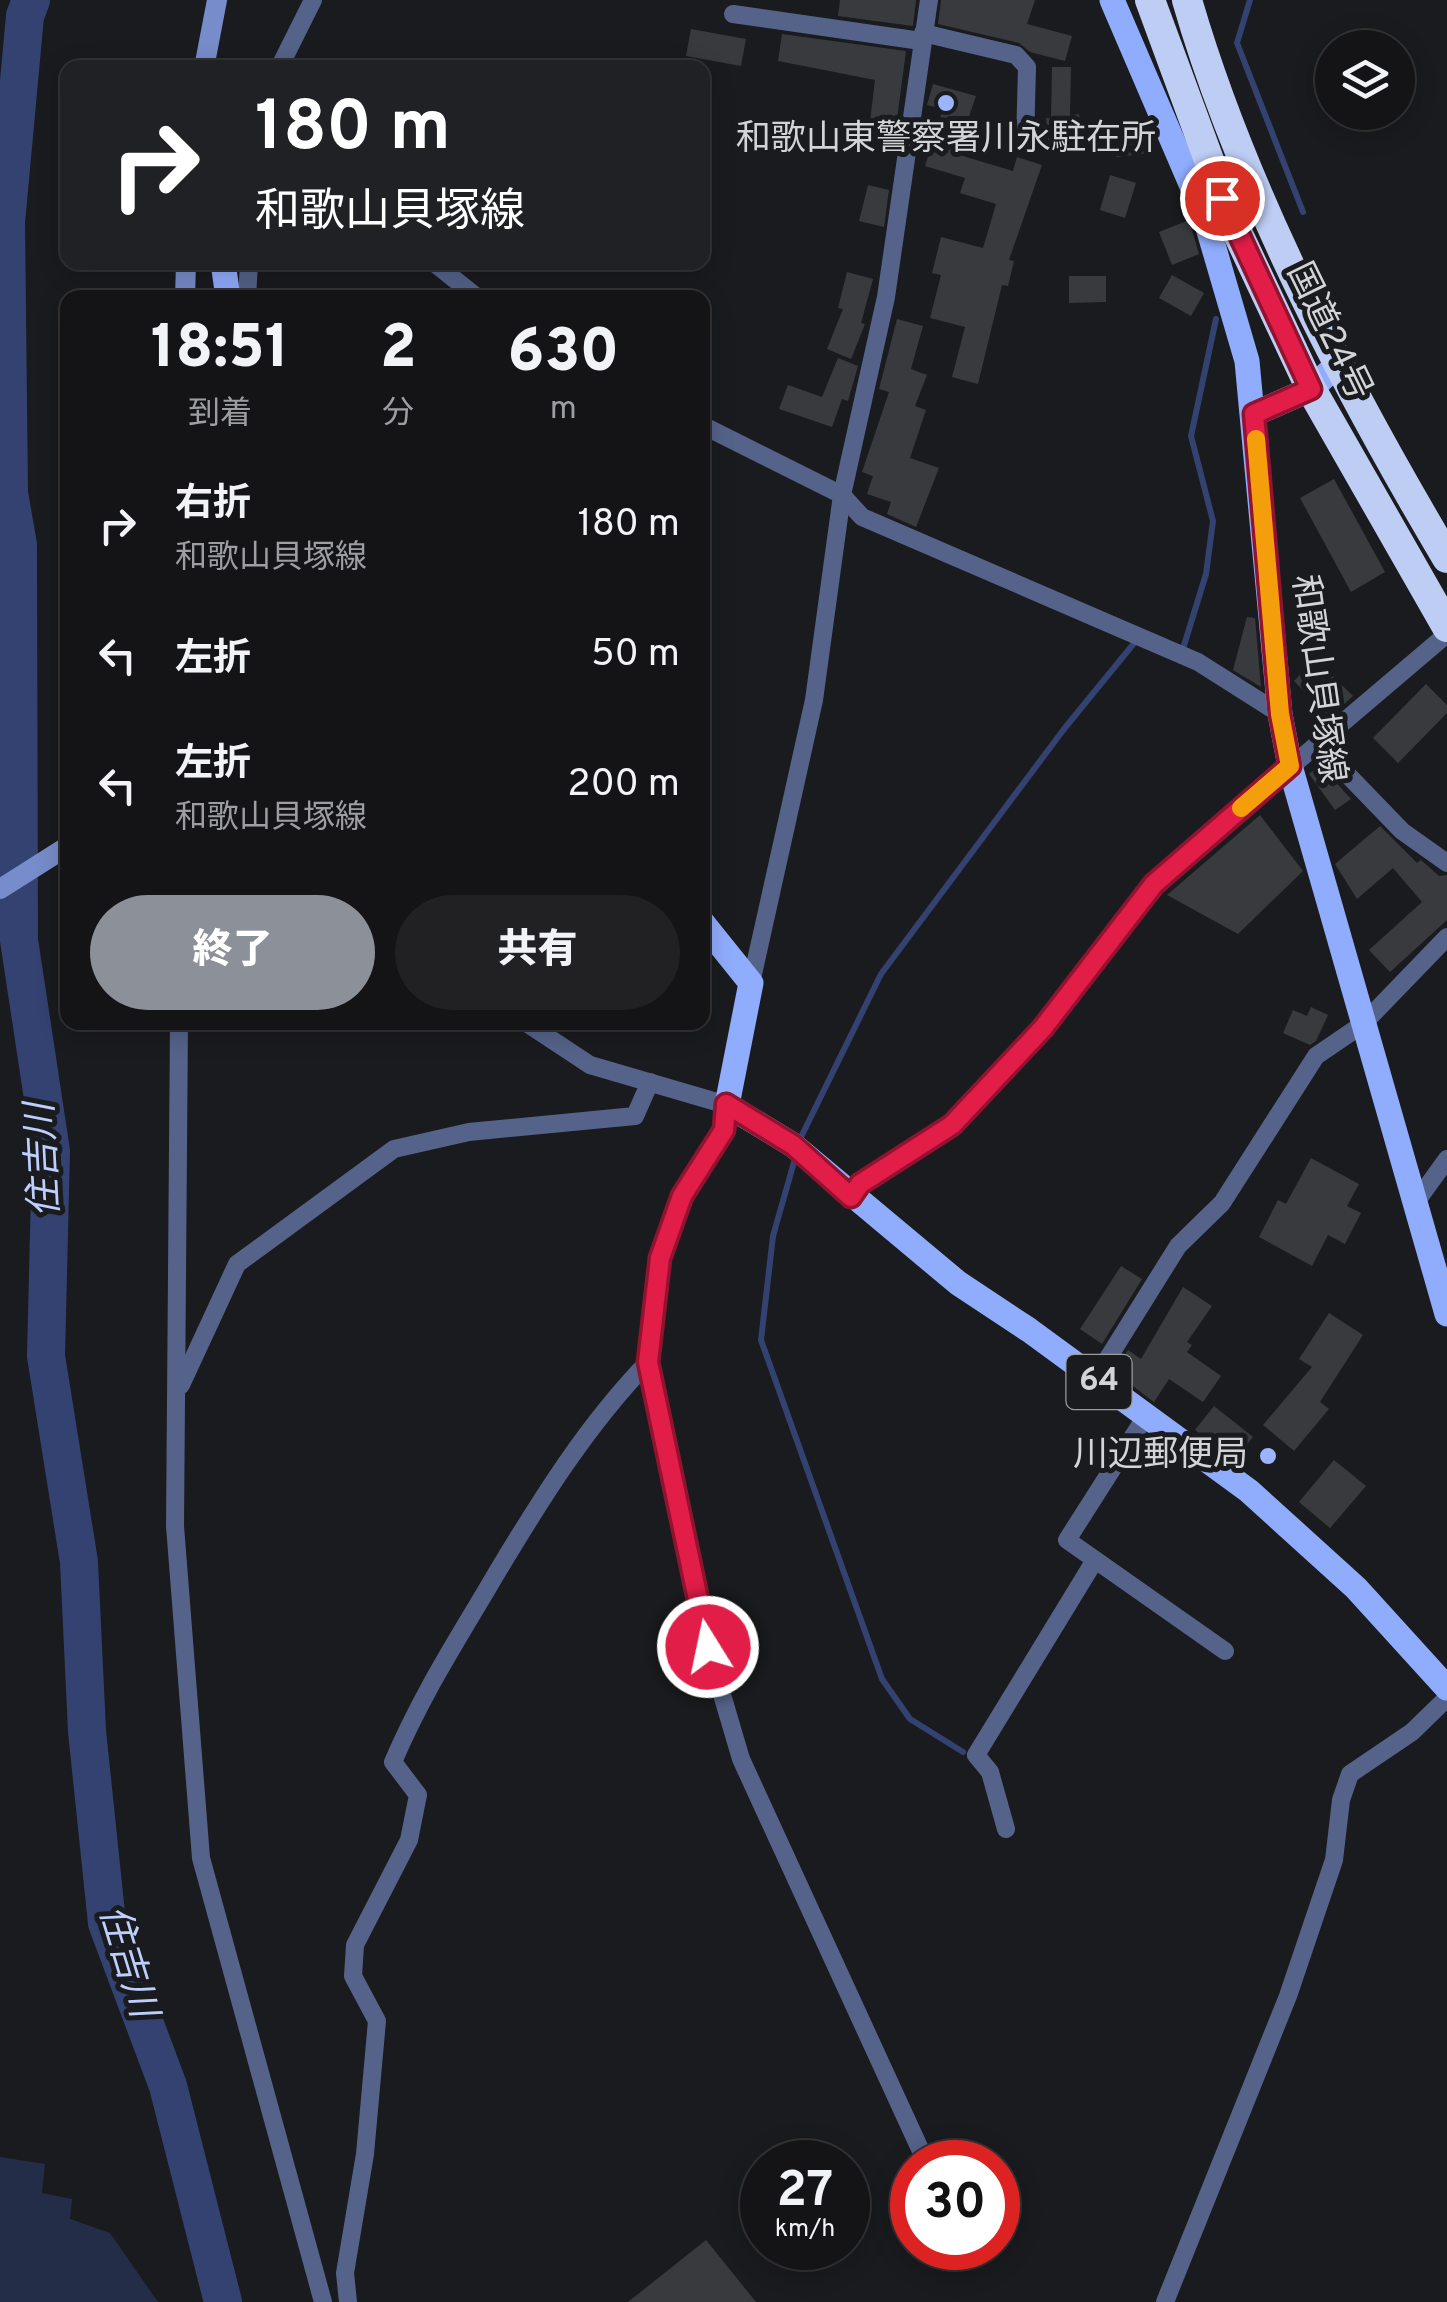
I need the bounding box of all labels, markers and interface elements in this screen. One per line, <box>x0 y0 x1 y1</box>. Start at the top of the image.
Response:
map controls <box>1315 30 1415 130</box>
button: layers <box>1315 30 1415 130</box>
text: 180 m <box>255 86 451 175</box>
marker: 和歌山東警察署川永駐在所 <box>935 92 957 114</box>
icon: right <box>90 100 220 230</box>
place label: 和歌山東警察署川永駐在所 <box>736 118 1156 162</box>
pin <box>1180 156 1265 241</box>
icon: arrive <box>1195 171 1250 226</box>
text: 和歌山貝塚線 <box>255 185 525 242</box>
street label: 国道24号 <box>1276 256 1380 408</box>
text: 18:51 <box>151 313 289 389</box>
text: 2 <box>380 313 417 389</box>
text: 630 <box>507 317 619 393</box>
text: m <box>550 390 577 430</box>
text: 到着 <box>188 395 252 435</box>
text: 分 <box>382 395 414 435</box>
text: 右折 <box>175 481 251 530</box>
icon: right <box>90 498 145 553</box>
text: 180 m <box>577 501 680 550</box>
text: 和歌山貝塚線 <box>175 539 367 579</box>
street label: 和歌山貝塚線 <box>1281 572 1353 786</box>
icon: left <box>90 628 145 683</box>
text: 50 m <box>591 631 680 680</box>
text: 左折 <box>175 636 251 685</box>
text: 左折 <box>175 741 251 790</box>
icon: left <box>90 758 145 813</box>
text: 200 m <box>567 761 680 810</box>
text: 和歌山貝塚線 <box>175 799 367 839</box>
button: 終了 <box>90 895 375 1010</box>
button: 共有 <box>395 895 680 1010</box>
water label: 住吉川 <box>17 1098 72 1218</box>
road number: 64 <box>1066 1355 1132 1409</box>
place label: 川辺郵便局 <box>1073 1434 1248 1478</box>
marker: 川辺郵便局 <box>1257 1445 1279 1467</box>
position arrow <box>656 1595 760 1699</box>
water label: 住吉川 <box>86 1900 167 2027</box>
speed limit sign: 30 <box>890 2140 1020 2270</box>
text: 27 <box>777 2161 833 2224</box>
text: km/h <box>775 2214 835 2246</box>

